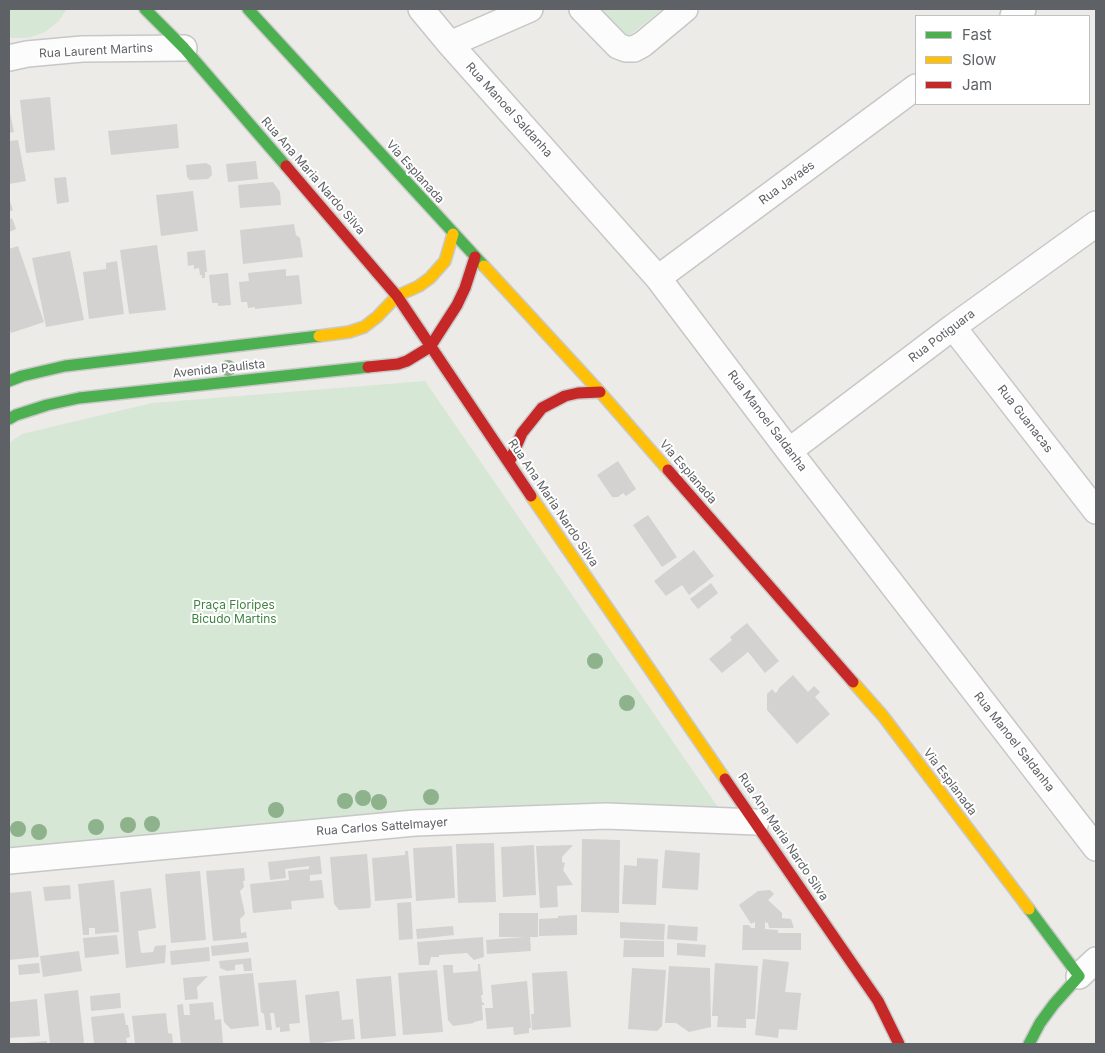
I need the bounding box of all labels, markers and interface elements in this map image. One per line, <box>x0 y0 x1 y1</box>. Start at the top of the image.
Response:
legend <box>915 15 1090 105</box>
text: Fast <box>962 25 992 44</box>
street label: Rua Laurent Martins <box>39 41 153 61</box>
text: Slow <box>962 50 996 69</box>
street label: Rua Manoel Saldanha <box>463 60 555 160</box>
text: Jam <box>962 75 992 94</box>
street label: Rua Ana Maria Nardo Silva <box>258 114 368 238</box>
street label: Via Esplanada <box>383 138 447 206</box>
street label: Rua Javaés <box>756 158 818 208</box>
street label: Rua Potiguara <box>906 306 978 366</box>
street label: Avenida Paulista <box>172 357 266 381</box>
street label: Rua Manoel Saldanha <box>724 368 810 474</box>
street label: Rua Guanacas <box>994 382 1056 456</box>
street label: Rua Ana Maria Nardo Silva <box>505 436 601 570</box>
street label: Via Esplanada <box>656 437 720 507</box>
park label: Praça Floripes Bicudo Martins <box>191 598 277 626</box>
street label: Rua Manoel Saldanha <box>971 689 1057 795</box>
street label: Via Esplanada <box>920 746 980 818</box>
street label: Rua Ana Maria Nardo Silva <box>735 770 831 904</box>
street label: Rua Carlos Sattelmayer <box>316 815 448 839</box>

